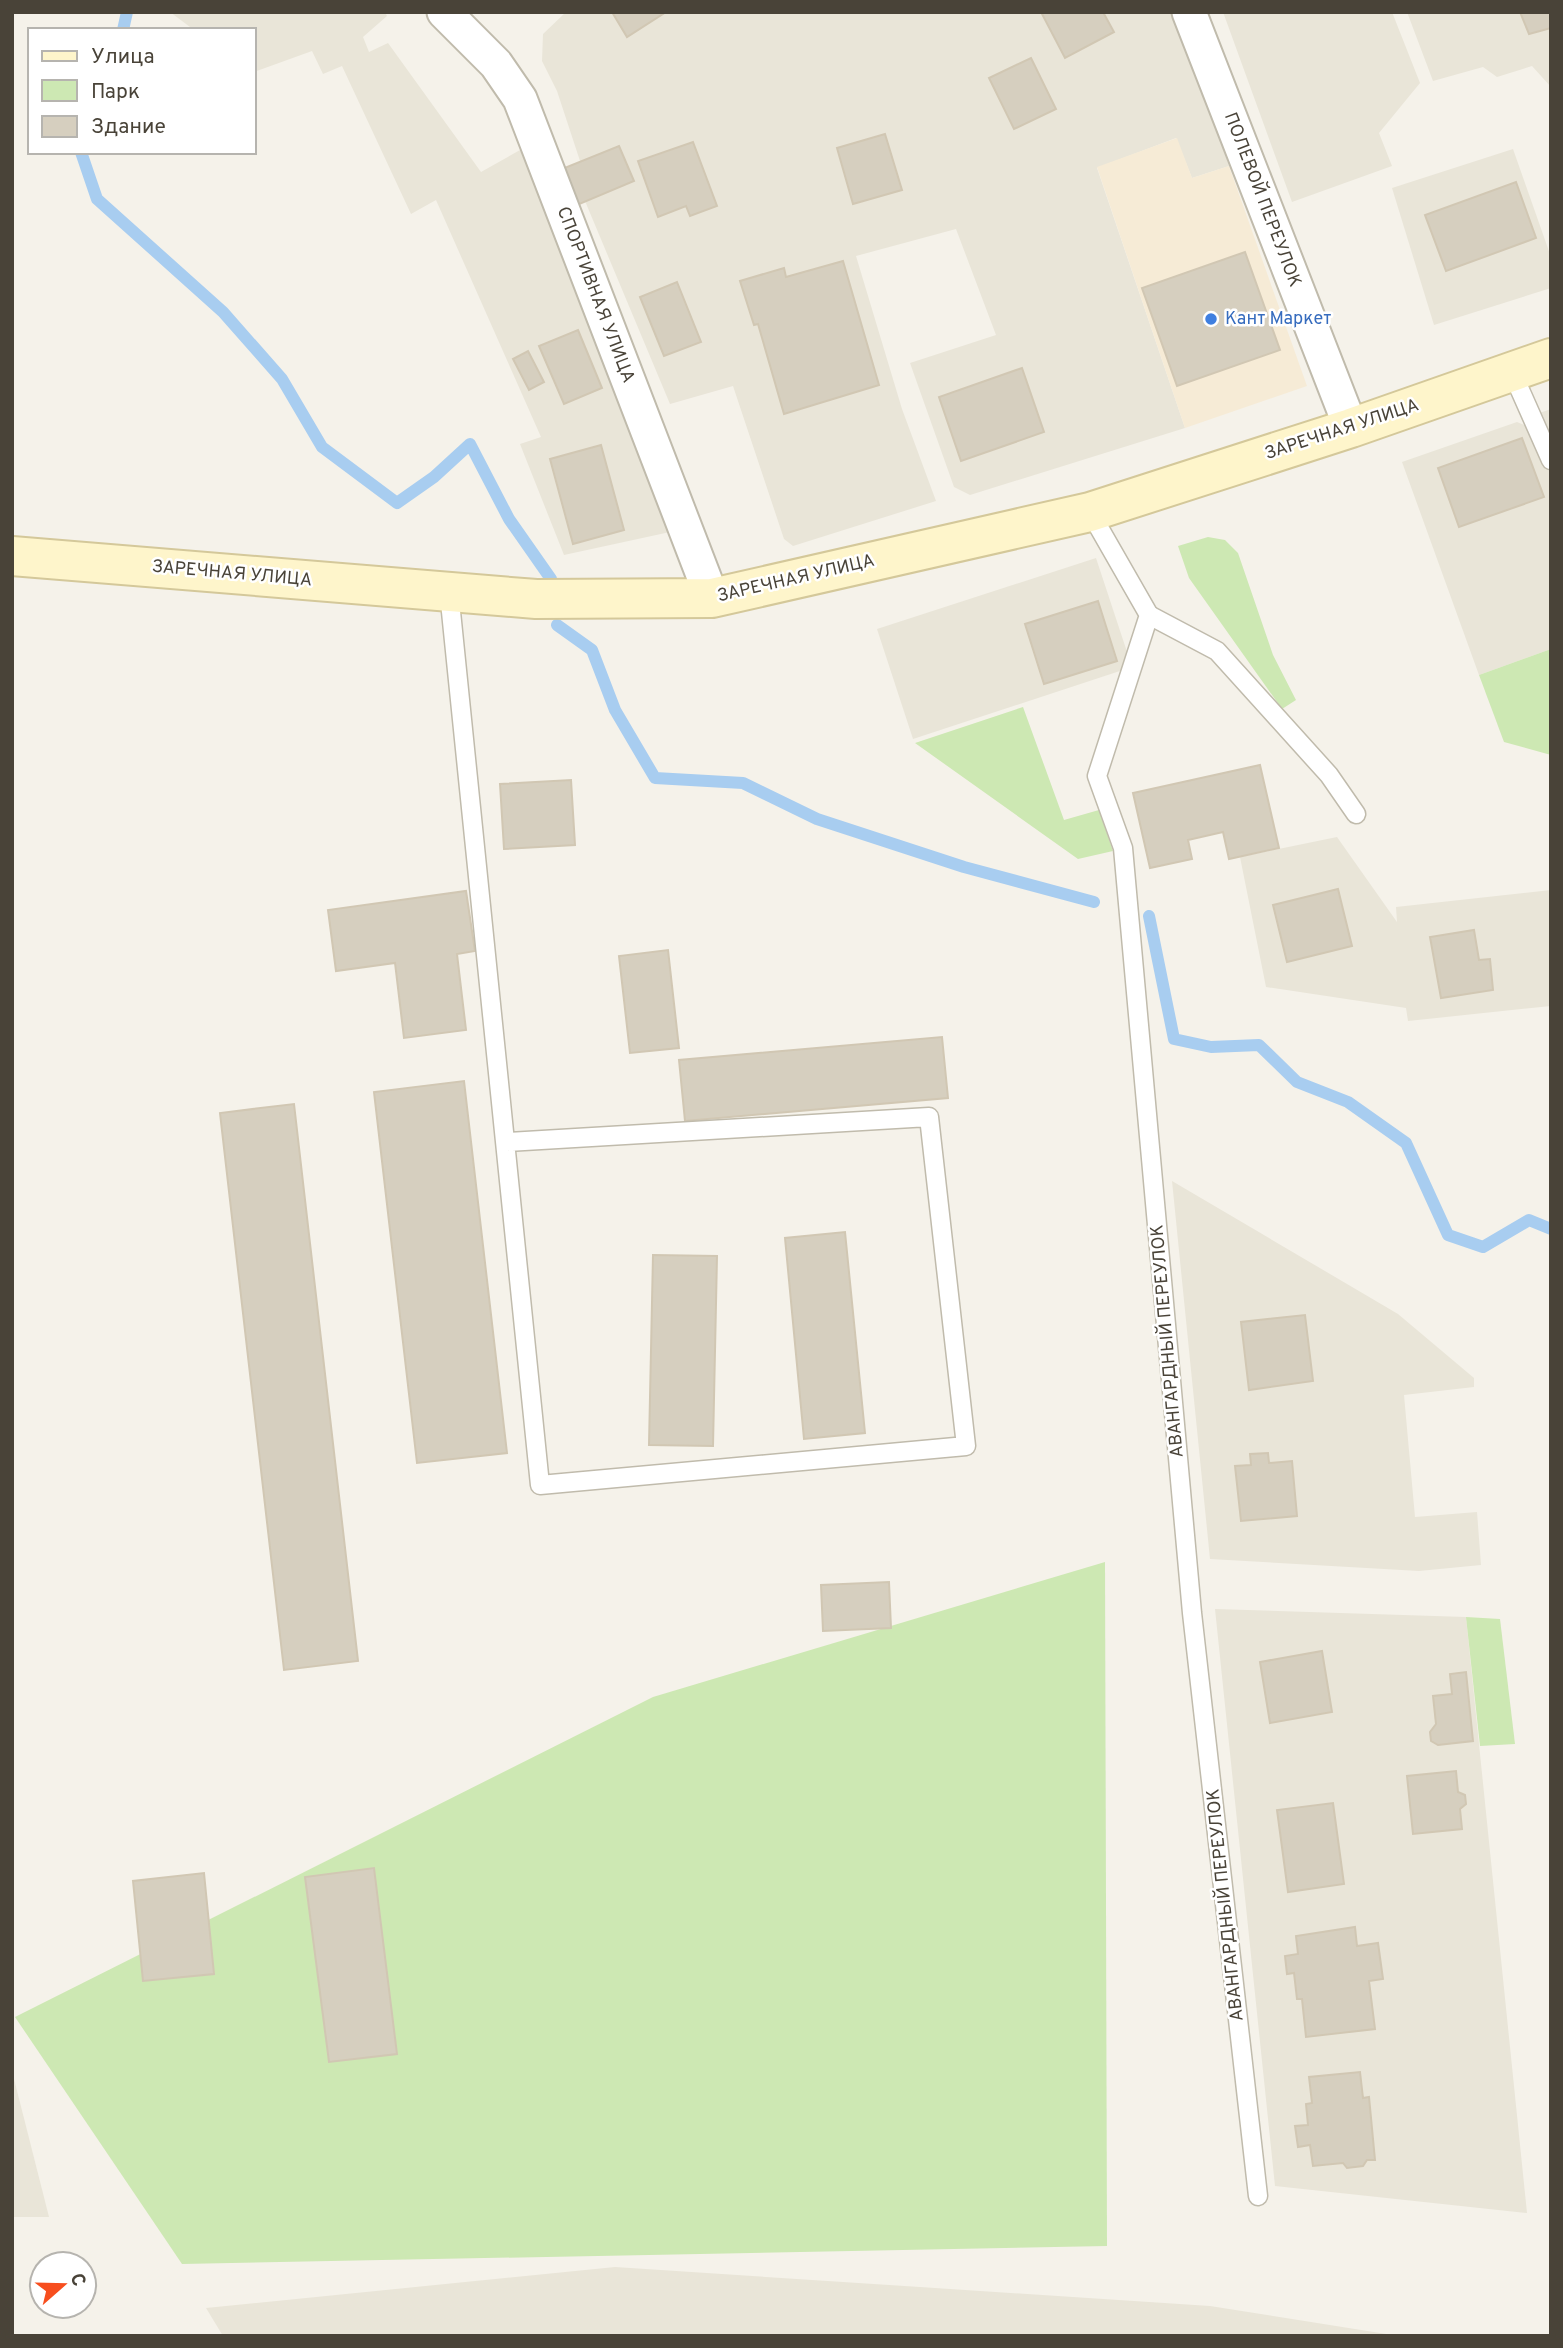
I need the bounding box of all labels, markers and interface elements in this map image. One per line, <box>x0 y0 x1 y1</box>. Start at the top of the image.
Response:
legend <box>28 28 256 154</box>
text: Улица <box>91 44 155 71</box>
text: Парк <box>91 79 140 106</box>
street label: ПОЛЕВОЙ ПЕРЕУЛОК <box>1218 109 1308 291</box>
text: Здание <box>91 114 166 141</box>
street label: СПОРТИВНАЯ УЛИЦА <box>551 203 639 387</box>
place label: Кант Маркет <box>1225 308 1331 331</box>
marker: Кант Маркет <box>1203 311 1219 327</box>
street label: ЗАРЕЧНАЯ УЛИЦА <box>1262 394 1422 466</box>
street label: ЗАРЕЧНАЯ УЛИЦА <box>715 550 877 608</box>
street label: ЗАРЕЧНАЯ УЛИЦА <box>151 556 313 592</box>
street label: АВАНГАРДНЫЙ ПЕРЕУЛОК <box>1144 1223 1190 1459</box>
street label: АВАНГАРДНЫЙ ПЕРЕУЛОК <box>1200 1787 1250 2023</box>
north arrow <box>28 2250 98 2320</box>
text: С <box>64 2270 90 2290</box>

